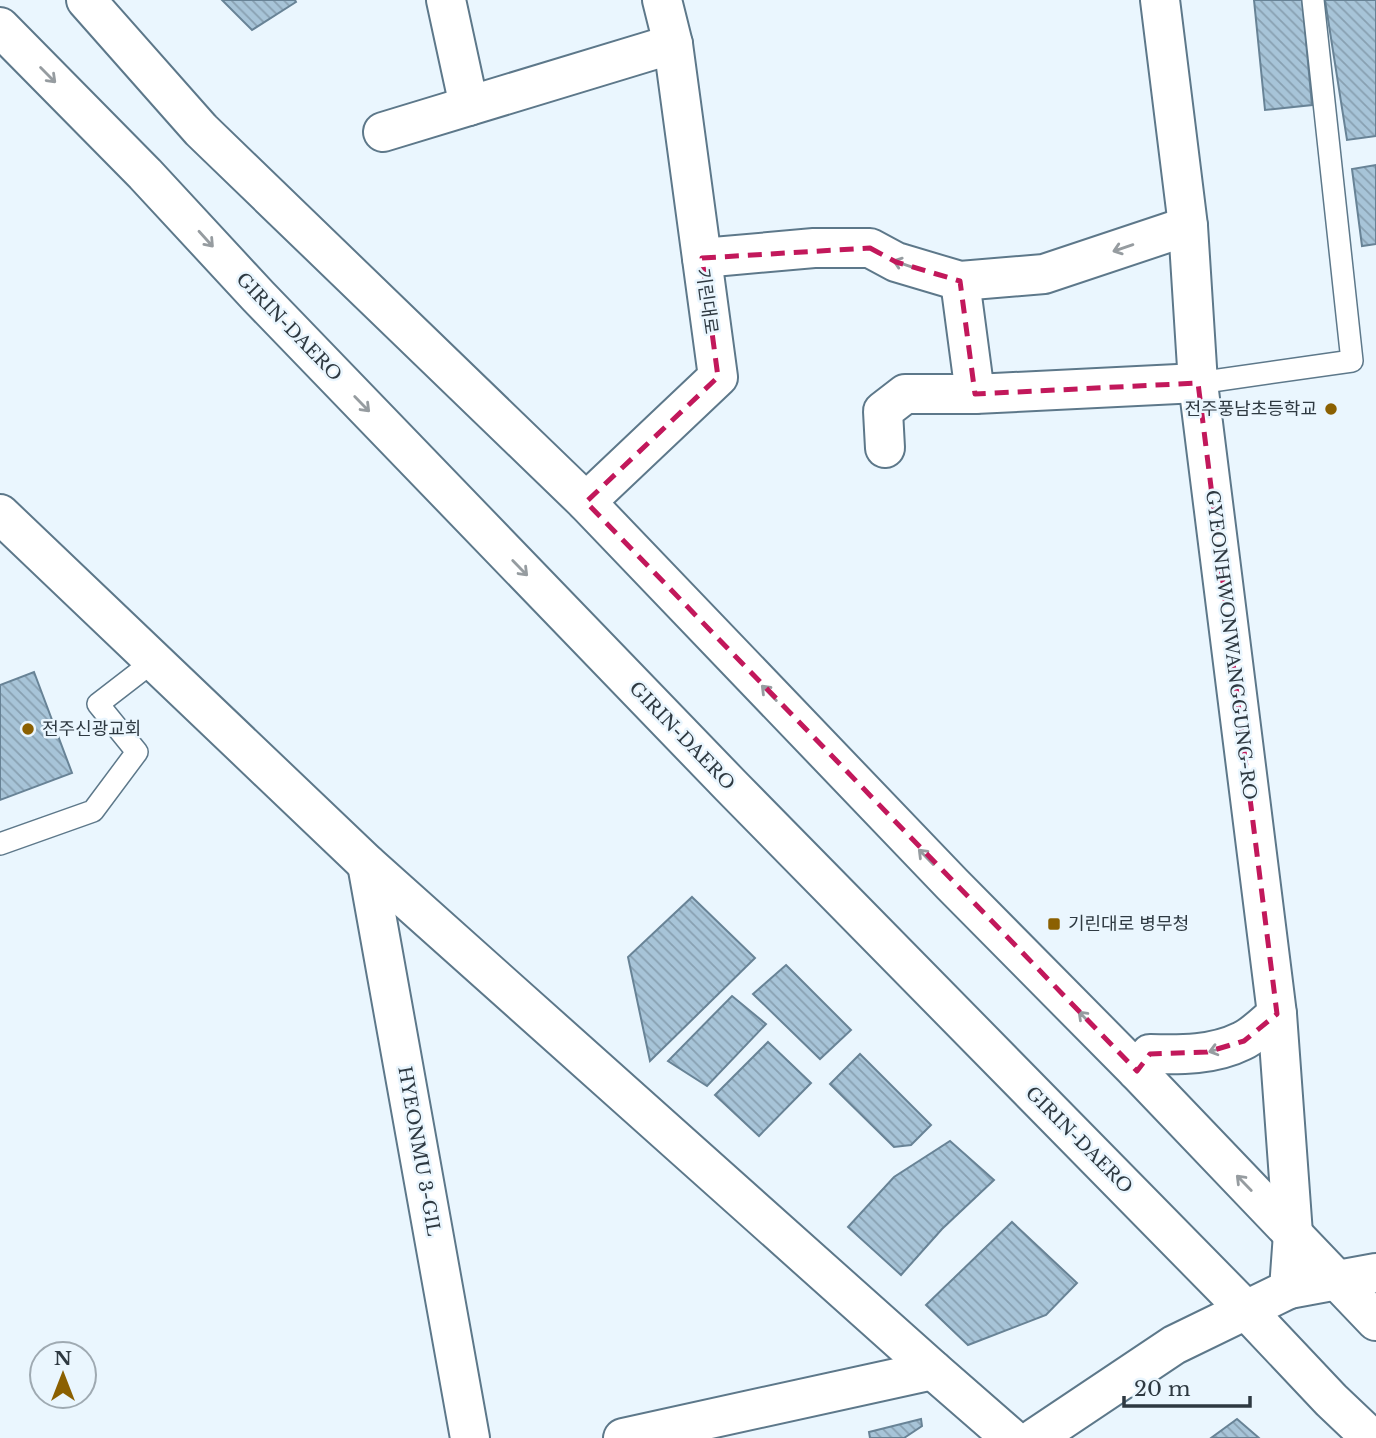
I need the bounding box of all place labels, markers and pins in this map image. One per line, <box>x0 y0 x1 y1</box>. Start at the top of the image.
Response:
place label: 전주풍남초등학교 <box>1185 398 1317 420</box>
marker: 전주풍남초등학교 <box>1323 401 1339 417</box>
place label: 전주신광교회 <box>42 718 141 740</box>
marker: 전주신광교회 <box>20 721 36 737</box>
place label: 기린대로 병무청 <box>1068 913 1189 935</box>
marker: 기린대로 병무청 <box>1046 916 1062 932</box>

